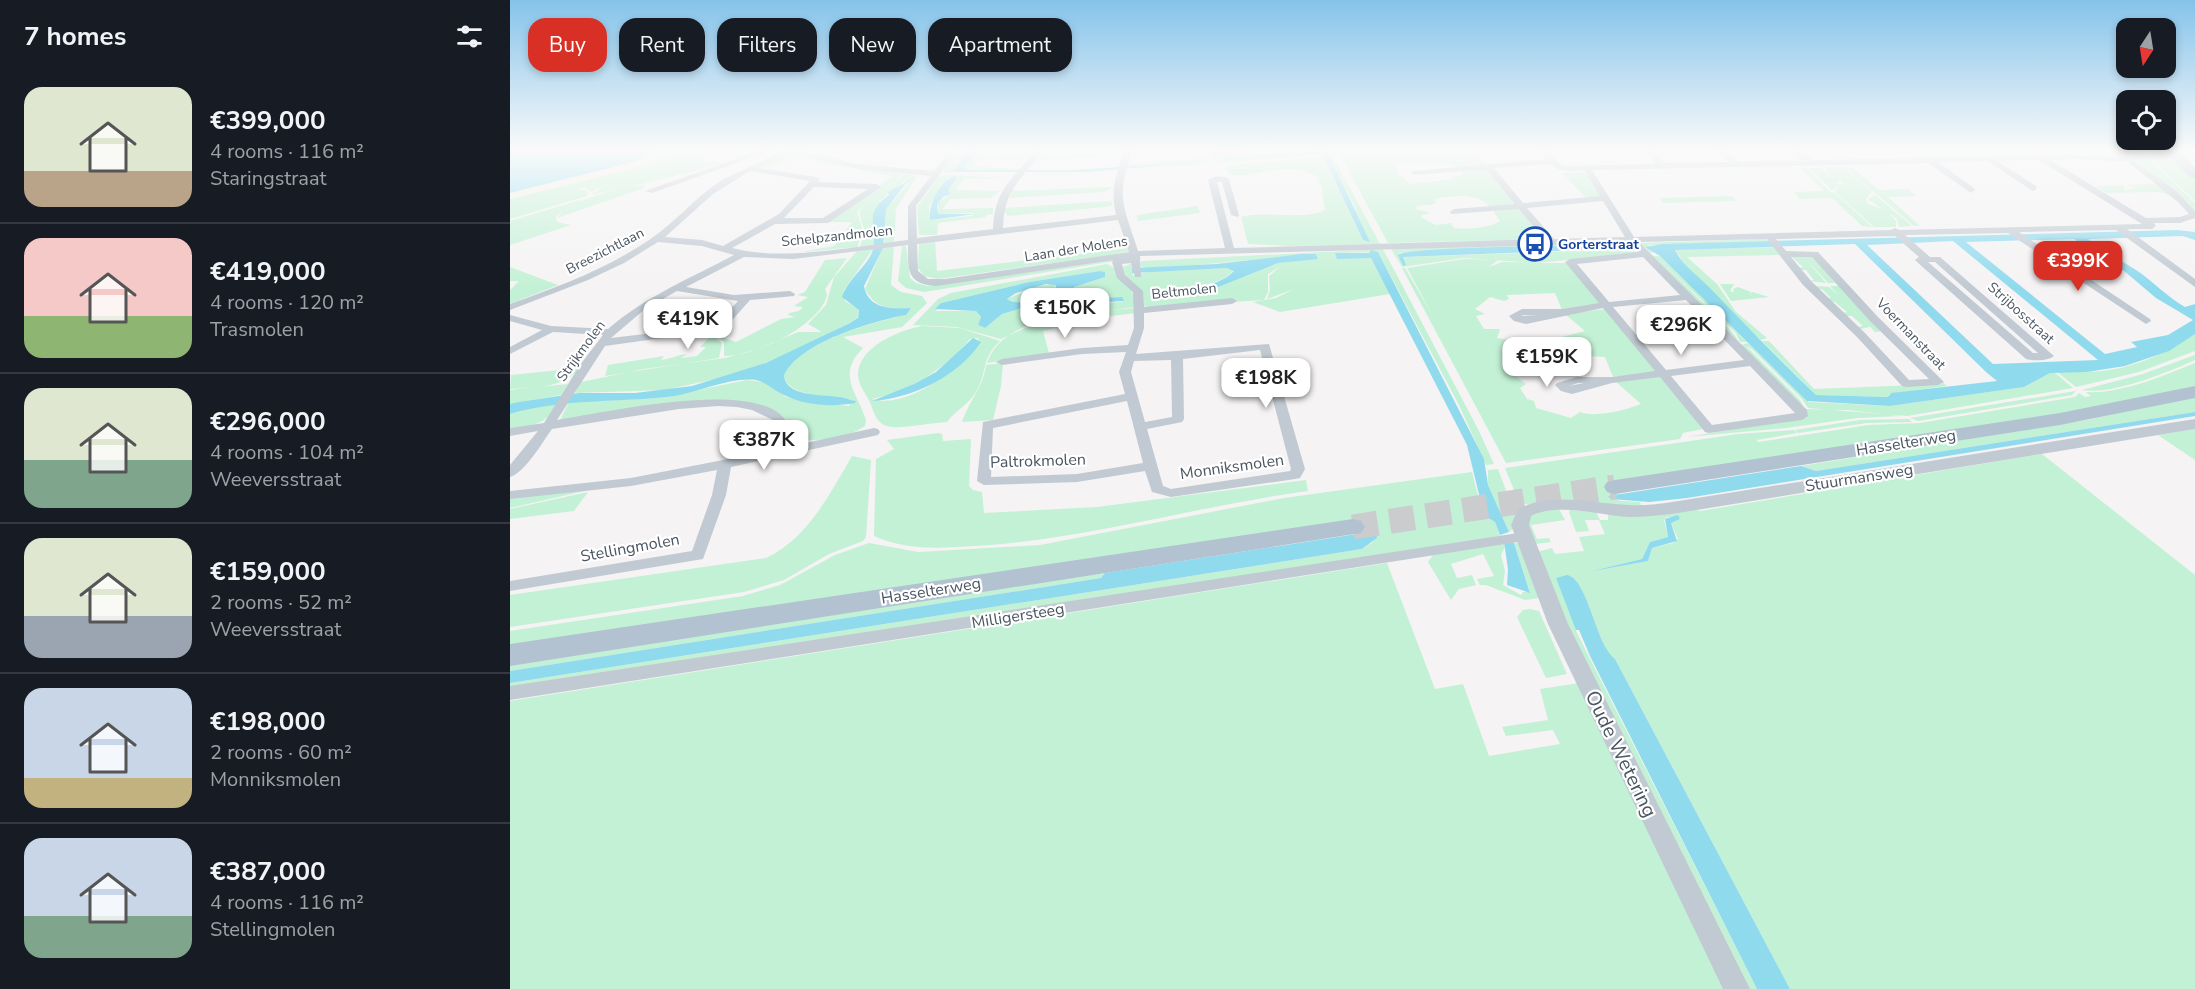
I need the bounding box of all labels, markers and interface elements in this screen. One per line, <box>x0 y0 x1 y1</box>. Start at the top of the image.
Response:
chip: Buy <box>528 18 607 72</box>
chip: Rent <box>619 18 705 72</box>
chip: Filters <box>717 18 817 72</box>
chip: New <box>829 18 916 72</box>
chip: Apartment <box>928 18 1072 72</box>
north arrow <box>2116 18 2176 78</box>
map controls <box>2116 18 2176 150</box>
text: 7 homes <box>24 19 126 54</box>
icon: filters <box>453 20 486 53</box>
button: locate <box>2116 90 2176 150</box>
text: €399,000 <box>210 103 326 138</box>
icon: home <box>72 111 144 183</box>
text: 4 rooms · 116 m² <box>210 138 364 165</box>
text: Staringstraat <box>210 165 327 192</box>
street label: Schelpzandmolen <box>780 221 894 251</box>
street label: Breezichtlaan <box>563 223 647 279</box>
bus stop icon: Gorterstraat <box>1517 226 1553 262</box>
street label: Laan der Molens <box>1023 231 1129 267</box>
place label: Gorterstraat <box>1558 235 1639 254</box>
pin: €399K <box>2036 241 2120 292</box>
text: €399K <box>2047 247 2109 274</box>
text: €419,000 <box>210 254 326 289</box>
icon: home <box>72 262 144 334</box>
street label: Beltmolen <box>1151 278 1217 304</box>
street label: Strijbosstraat <box>1983 278 2059 348</box>
pin: €150K <box>1023 288 1107 339</box>
text: 4 rooms · 120 m² <box>210 289 364 316</box>
street label: Voermanstraat <box>1871 293 1950 374</box>
text: €150K <box>1034 294 1096 321</box>
pin: €419K <box>646 299 730 350</box>
text: €419K <box>657 305 719 332</box>
pin: €296K <box>1639 305 1723 356</box>
text: €296K <box>1650 311 1712 338</box>
text: Trasmolen <box>210 316 304 343</box>
street label: Strijkmolen <box>552 317 610 385</box>
pin: €159K <box>1505 337 1589 388</box>
text: €159K <box>1516 343 1578 370</box>
pin: €198K <box>1224 358 1308 409</box>
text: €198K <box>1235 364 1297 391</box>
text: €296,000 <box>210 404 326 439</box>
icon: home <box>72 412 144 484</box>
pin: €387K <box>722 420 806 471</box>
street label: Hasselterweg <box>1855 424 1957 462</box>
text: €387K <box>733 426 795 453</box>
text: 4 rooms · 104 m² <box>210 439 364 466</box>
street label: Paltrokmolen <box>990 448 1086 474</box>
street label: Monniksmolen <box>1179 449 1285 485</box>
street label: Stuurmansweg <box>1803 459 1915 497</box>
text: Weeversstraat <box>210 466 341 493</box>
street label: Stellingmolen <box>579 528 681 568</box>
text: €159,000 <box>210 554 326 589</box>
icon: home <box>72 562 144 634</box>
street label: Hasselterweg <box>880 572 982 610</box>
text: 2 rooms · 52 m² <box>210 589 352 616</box>
street label: Milligersteeg <box>970 598 1066 634</box>
text: Weeversstraat <box>210 616 341 643</box>
street label: Oude Wetering <box>1579 686 1663 822</box>
text: €198,000 <box>210 704 326 739</box>
icon: home <box>72 712 144 784</box>
text: 2 rooms · 60 m² <box>210 739 352 766</box>
text: Monniksmolen <box>210 766 341 793</box>
text: €387,000 <box>210 854 326 889</box>
icon: home <box>72 862 144 934</box>
text: 4 rooms · 116 m² <box>210 889 364 916</box>
text: Stellingmolen <box>210 916 335 943</box>

